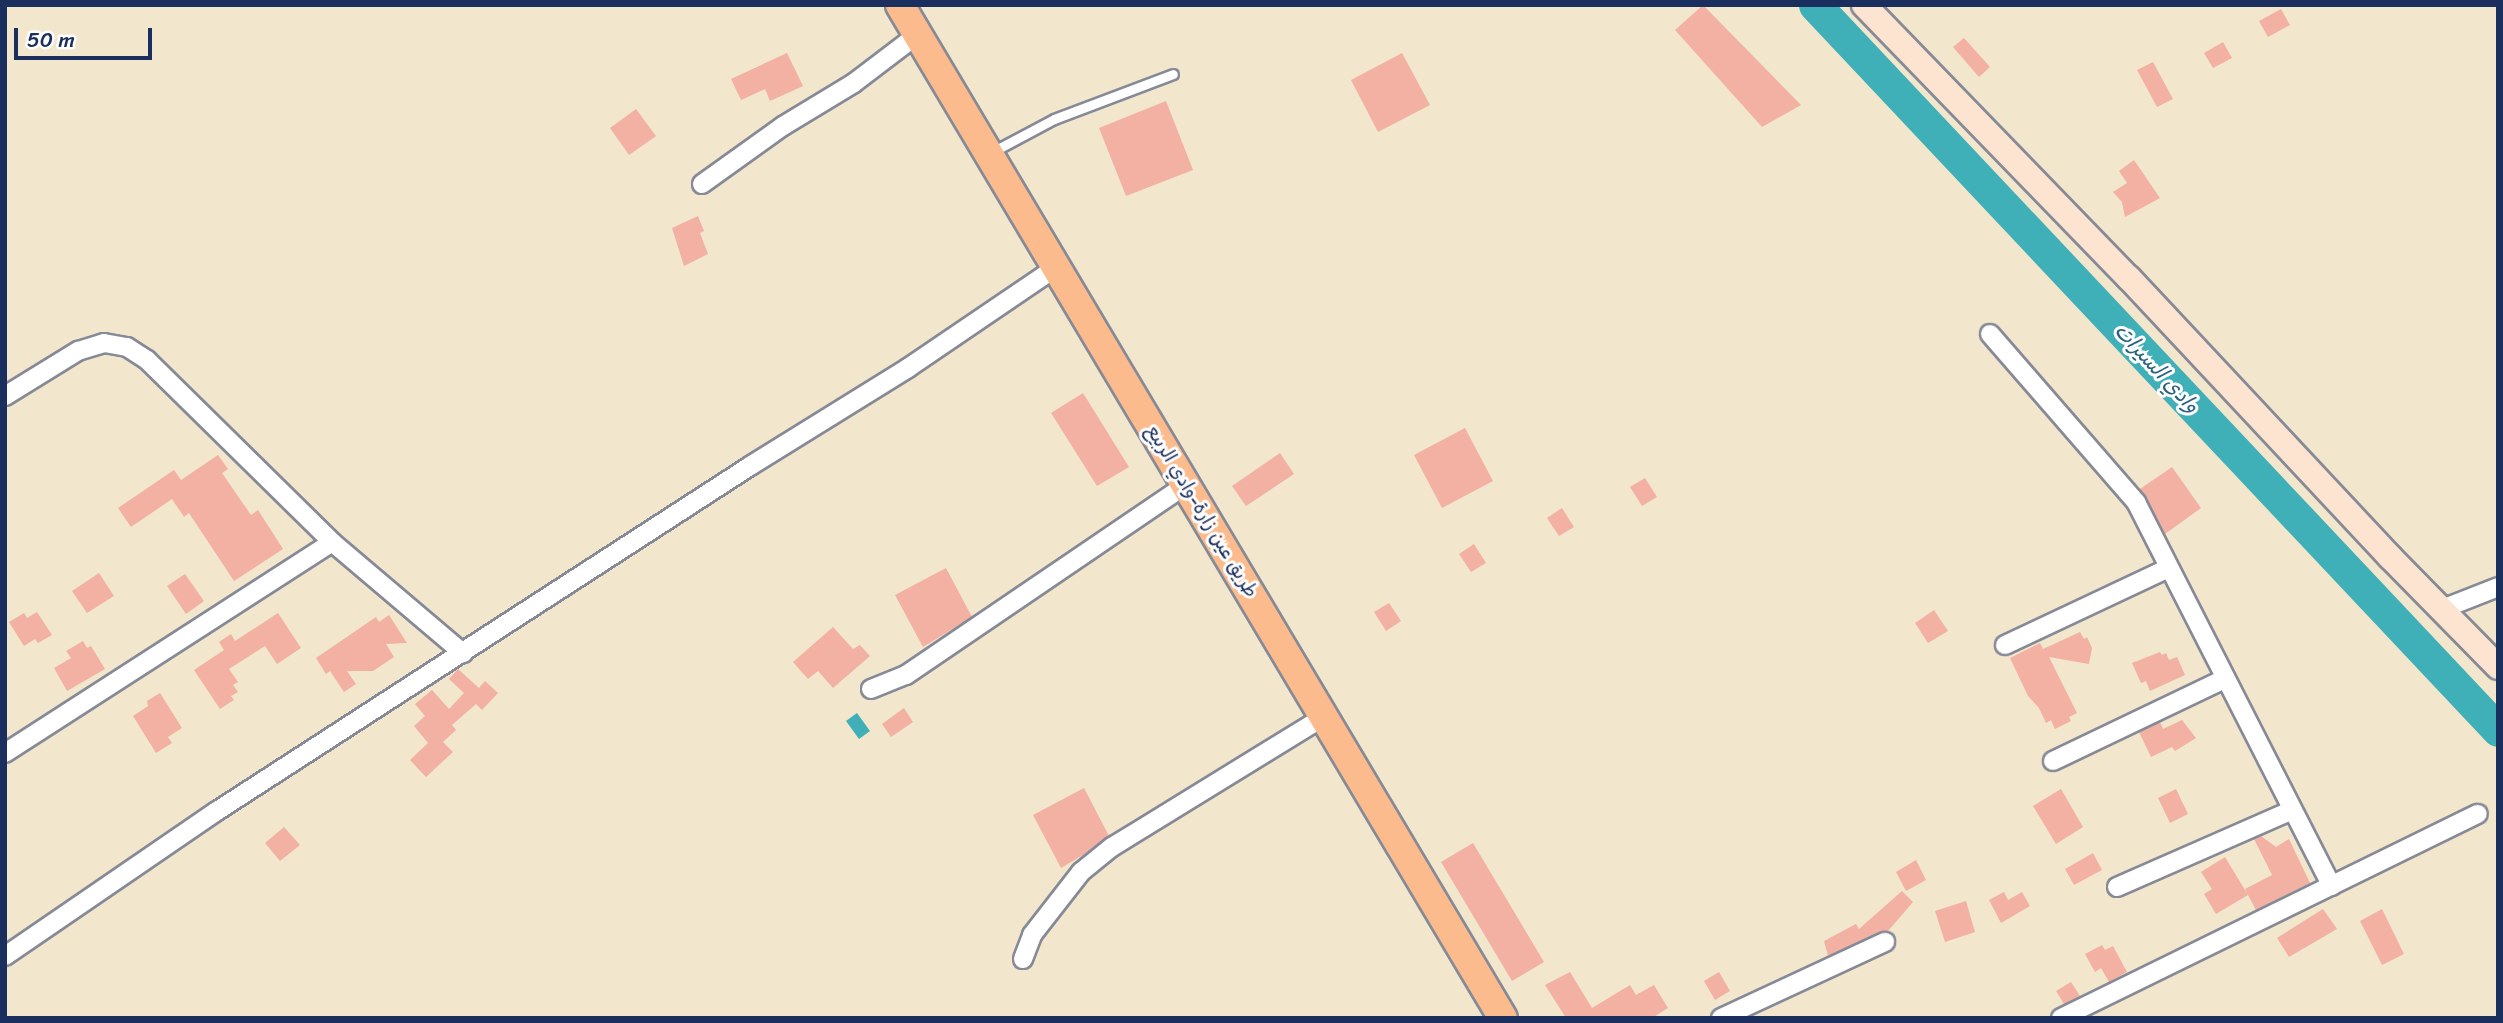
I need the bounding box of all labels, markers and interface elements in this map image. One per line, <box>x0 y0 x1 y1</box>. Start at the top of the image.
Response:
scale bar <box>18 14 156 58</box>
text: 50 m <box>27 21 75 59</box>
water label: وادي السيرات <box>2109 318 2205 418</box>
street label: طريق عين زارة-وادي الربيع <box>1141 420 1263 602</box>

